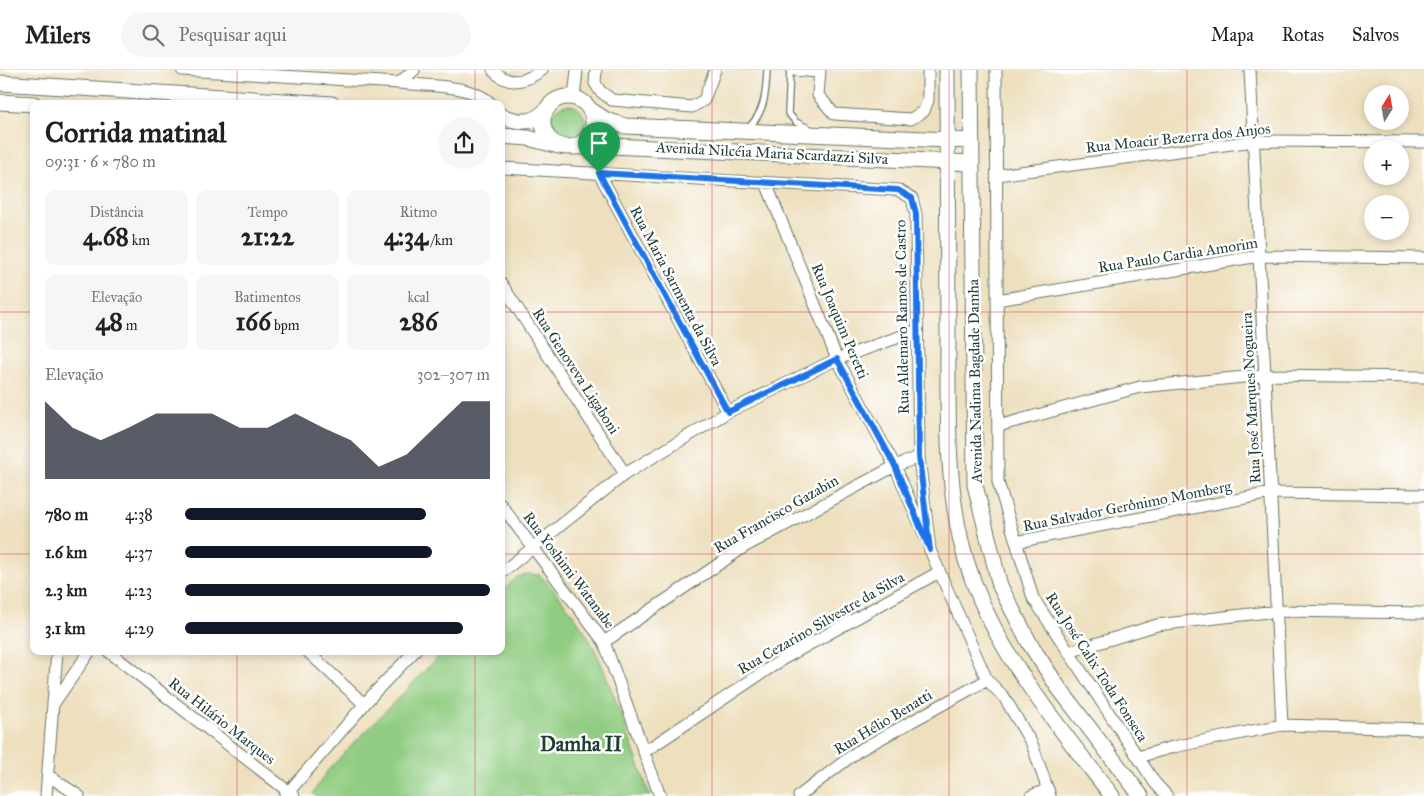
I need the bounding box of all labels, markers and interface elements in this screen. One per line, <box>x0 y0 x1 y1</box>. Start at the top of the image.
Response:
search box <box>121 12 471 57</box>
text: Milers <box>25 20 91 50</box>
icon: search <box>139 21 167 49</box>
text: Pesquisar aqui <box>179 23 287 46</box>
text: Mapa <box>1211 24 1254 46</box>
text: Rotas <box>1282 24 1324 46</box>
text: Salvos <box>1352 24 1399 46</box>
north arrow <box>1364 85 1409 130</box>
map controls <box>1364 85 1409 240</box>
text: Corrida matinal <box>45 115 226 150</box>
button: share <box>438 117 490 169</box>
street label: Rua Moacir Bezerra dos Anjos <box>1085 119 1271 157</box>
pin <box>578 122 620 173</box>
icon: arrive <box>585 129 613 157</box>
street label: Avenida Nilcéia Maria Scardazzi Silva <box>655 138 889 168</box>
button: + <box>1364 140 1409 185</box>
text: 09:31 · 6 × 780 m <box>45 152 156 171</box>
button: − <box>1364 195 1409 240</box>
street label: Rua Maria Sarmenta da Silva <box>626 203 726 370</box>
text: Distância <box>89 204 144 221</box>
text: Tempo <box>247 204 288 221</box>
text: Ritmo <box>400 204 437 221</box>
street label: Rua Aldemaro Ramos de Castro <box>891 219 913 414</box>
text: 4.68 <box>83 221 129 252</box>
text: 21:22 <box>241 221 294 252</box>
text: 4:34 <box>384 221 428 252</box>
text: km <box>129 232 150 249</box>
text: /km <box>428 232 453 249</box>
street label: Rua Paulo Cardia Amorim <box>1097 233 1260 277</box>
street label: Rua Joaquim Peretti <box>807 260 872 382</box>
street label: Avenida Nadima Bagdade Damha <box>964 278 986 484</box>
text: Elevação <box>91 289 142 306</box>
text: Batimentos <box>234 289 301 306</box>
text: kcal <box>407 289 430 306</box>
street label: Rua Genoveva Ligaboni <box>529 305 623 437</box>
text: 48 <box>95 306 123 337</box>
text: 166 <box>236 306 271 337</box>
text: 286 <box>399 306 438 337</box>
street label: Rua José Marques Nogueira <box>1237 311 1265 484</box>
text: m <box>123 317 138 334</box>
text: bpm <box>271 317 299 334</box>
text: Elevação <box>45 365 103 384</box>
text: 302–307 m <box>417 365 490 384</box>
street label: Rua Francisco Gazabin <box>711 471 841 557</box>
street label: Rua Salvador Gerônimo Momberg <box>1021 477 1234 535</box>
text: 780 m <box>45 505 88 524</box>
text: 4:38 <box>125 505 153 524</box>
street label: Rua Yoshimi Watanabe <box>519 508 619 632</box>
text: 1.6 km <box>45 543 87 562</box>
text: 4:37 <box>125 543 153 562</box>
street label: Rua Cezarino Silvestre da Silva <box>734 568 908 678</box>
text: 2.3 km <box>45 581 87 600</box>
text: 4:23 <box>125 581 152 600</box>
street label: Rua José Calix Toda Fonseca <box>1041 589 1152 746</box>
text: 3.1 km <box>45 619 85 638</box>
text: 4:29 <box>125 619 154 638</box>
street label: Rua Hilário Marques <box>164 674 279 769</box>
street label: Rua Hélio Benatti <box>831 686 935 758</box>
district label: Damha II <box>540 732 622 756</box>

